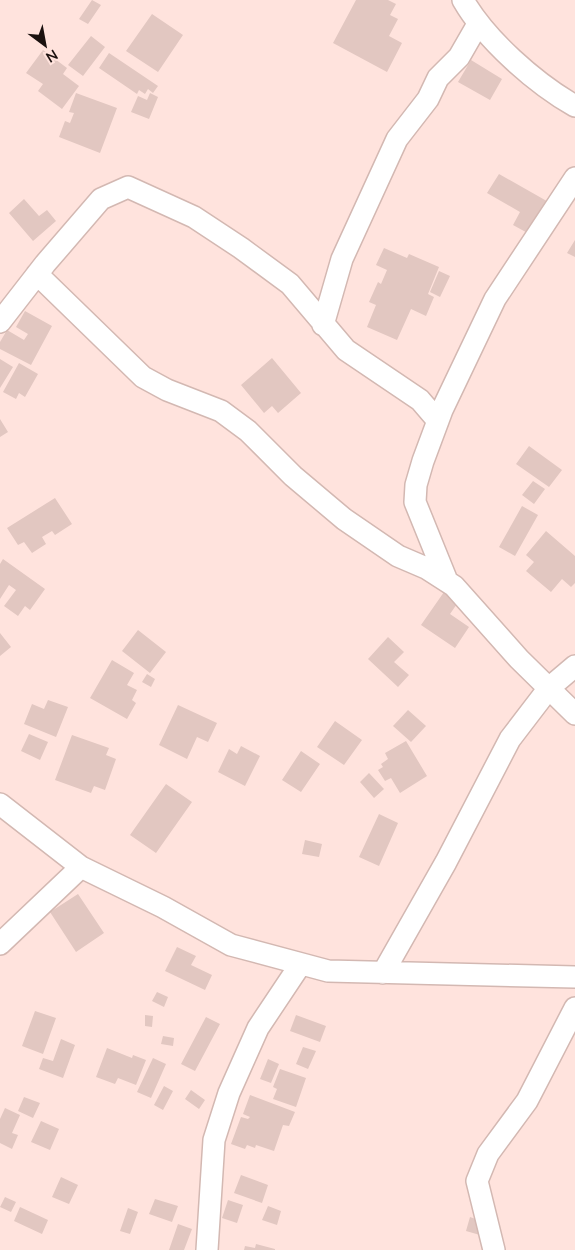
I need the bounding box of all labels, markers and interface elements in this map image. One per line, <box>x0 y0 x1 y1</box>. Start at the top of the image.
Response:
north arrow <box>20 20 70 70</box>
text: N <box>43 46 61 67</box>

